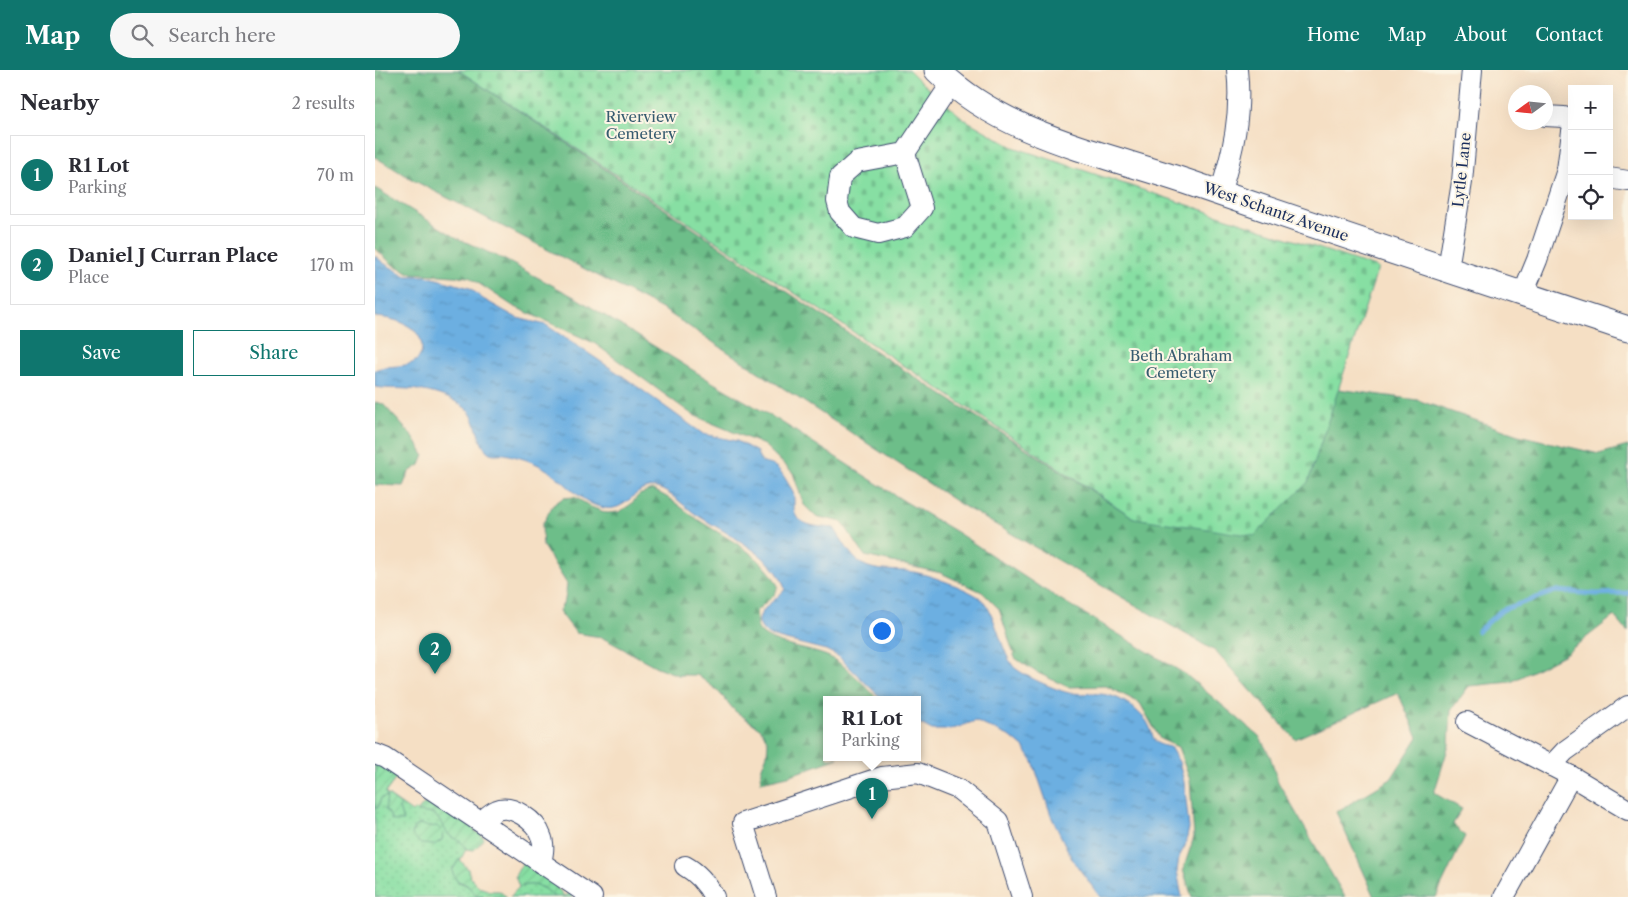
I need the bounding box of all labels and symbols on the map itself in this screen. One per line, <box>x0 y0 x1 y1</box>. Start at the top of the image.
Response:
north arrow <box>1508 85 1553 130</box>
park label: Riverview Cemetery <box>605 107 677 143</box>
street label: Lytle Lane <box>1448 132 1475 208</box>
street label: West Schantz Avenue <box>1200 177 1351 245</box>
park label: Beth Abraham Cemetery <box>1130 346 1232 382</box>
your location <box>869 618 895 644</box>
pin: 2 <box>419 633 451 674</box>
pin: 1 <box>856 778 888 819</box>

